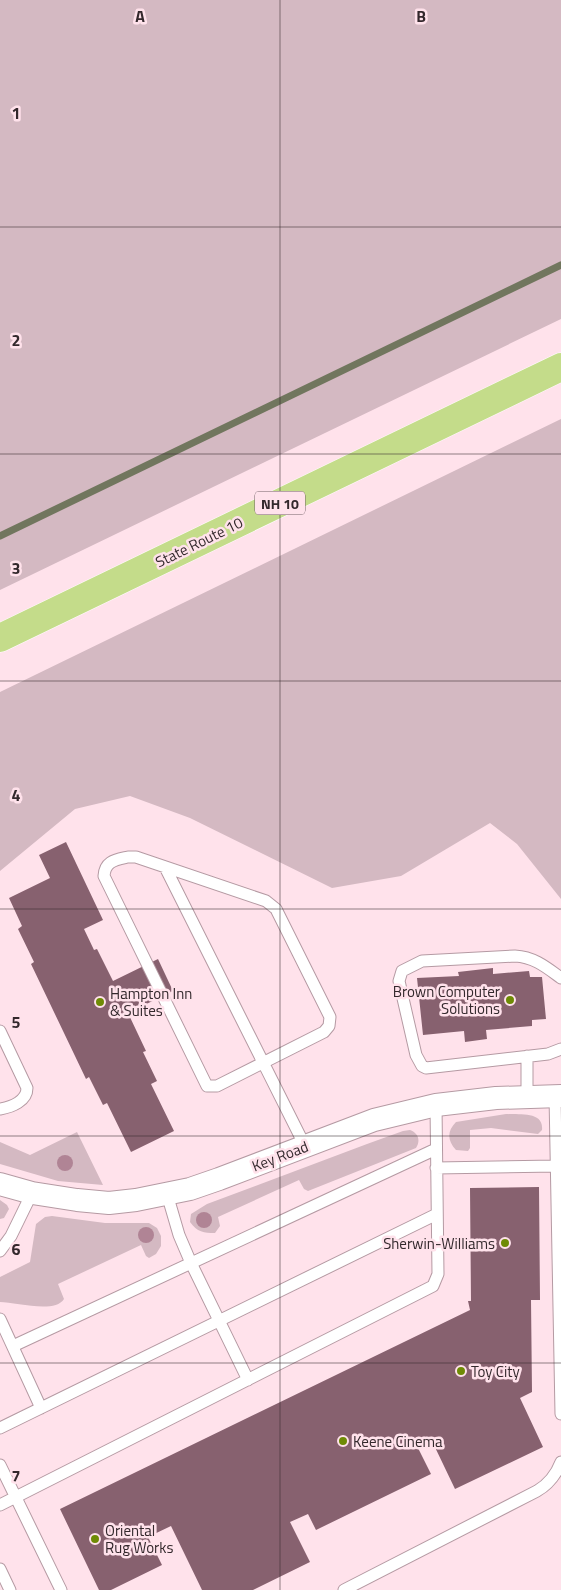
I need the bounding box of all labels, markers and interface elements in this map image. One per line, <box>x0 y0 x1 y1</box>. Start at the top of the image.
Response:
text: A <box>135 4 145 28</box>
text: B <box>416 4 426 28</box>
text: 1 <box>12 101 20 125</box>
text: 2 <box>12 328 20 352</box>
road number: NH 10 <box>255 492 305 514</box>
street label: State Route 10 <box>151 511 247 573</box>
text: 3 <box>12 556 20 580</box>
text: 4 <box>12 783 21 807</box>
place label: Brown Computer Solutions <box>393 980 500 1020</box>
place label: Hampton Inn & Suites <box>110 982 192 1022</box>
marker: Brown Computer Solutions <box>504 994 516 1006</box>
marker: Hampton Inn & Suites <box>94 996 106 1008</box>
text: 5 <box>12 1010 21 1034</box>
street label: Key Road <box>248 1135 312 1177</box>
place label: Sherwin-Williams <box>383 1232 495 1255</box>
text: 6 <box>12 1237 21 1261</box>
marker: Sherwin-Williams <box>499 1237 511 1249</box>
place label: Toy City <box>471 1360 520 1383</box>
marker: Toy City <box>455 1365 467 1377</box>
place label: Keene Cinema <box>353 1430 443 1453</box>
marker: Keene Cinema <box>337 1435 349 1447</box>
text: 7 <box>12 1464 20 1488</box>
place label: Oriental Rug Works <box>105 1519 173 1559</box>
marker: Oriental Rug Works <box>89 1533 101 1545</box>

